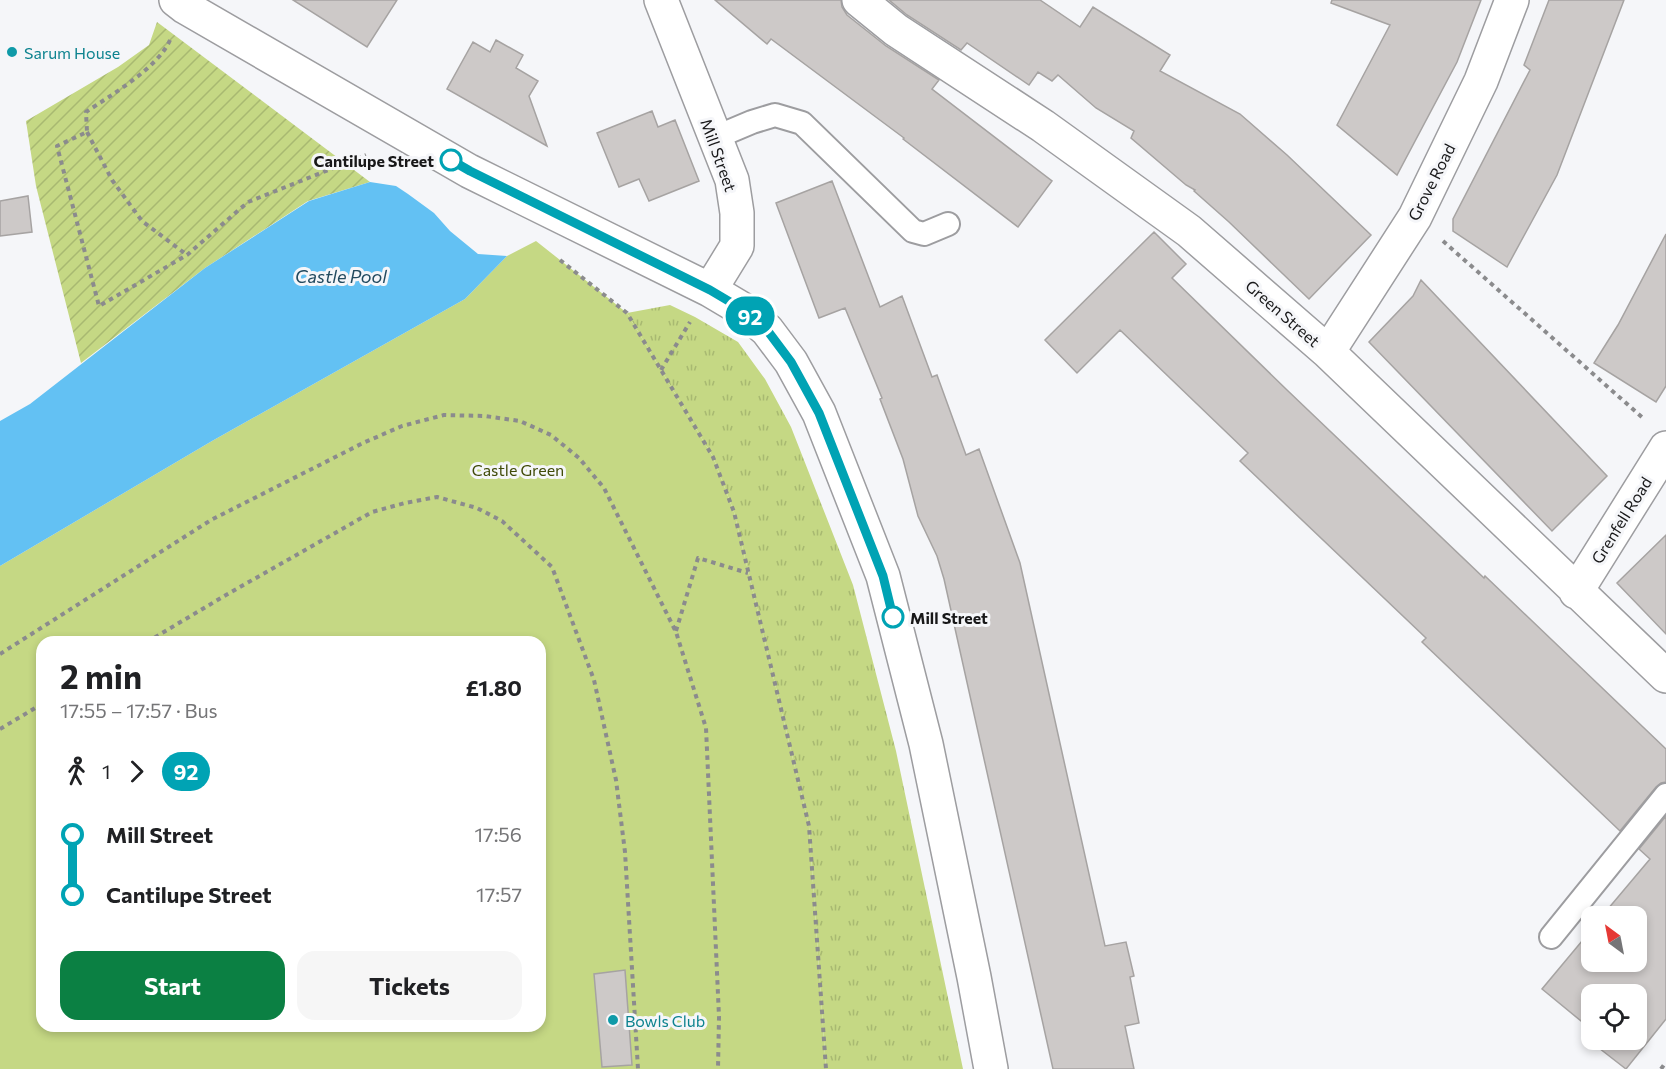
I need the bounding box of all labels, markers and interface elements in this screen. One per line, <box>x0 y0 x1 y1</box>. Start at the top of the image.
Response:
place label: Sarum House <box>24 43 120 62</box>
marker: Sarum House <box>5 45 19 59</box>
street label: Mill Street <box>697 116 741 194</box>
street label: Grove Road <box>1403 140 1459 224</box>
marker: Cantilupe Street <box>440 149 462 171</box>
place label: Cantilupe Street <box>314 151 434 170</box>
water label: Castle Pool <box>295 265 387 287</box>
street label: Green Street <box>1242 276 1324 351</box>
line badge: 92 <box>723 296 777 336</box>
text: 92 <box>738 304 762 329</box>
park label: Castle Green <box>472 460 564 479</box>
street label: Grenfell Road <box>1587 473 1655 567</box>
marker: Mill Street <box>882 606 904 628</box>
place label: Mill Street <box>910 608 988 627</box>
text: 2 min <box>60 655 142 696</box>
text: £1.80 <box>465 674 522 701</box>
text: 17:55 – 17:57 · Bus <box>60 698 218 722</box>
icon: walk <box>60 755 93 788</box>
icon: forward <box>120 755 153 788</box>
text: 1 <box>102 759 111 783</box>
text: 92 <box>174 759 198 784</box>
text: Mill Street <box>106 821 213 848</box>
text: 17:56 <box>475 822 522 846</box>
text: Cantilupe Street <box>106 881 272 908</box>
text: 17:57 <box>476 882 522 906</box>
north arrow <box>1581 906 1647 972</box>
map controls <box>1581 906 1647 1050</box>
button: Start <box>60 951 285 1020</box>
button: Tickets <box>297 951 522 1020</box>
button: locate <box>1581 984 1647 1050</box>
place label: Bowls Club <box>625 1011 705 1030</box>
marker: Bowls Club <box>606 1013 620 1027</box>

